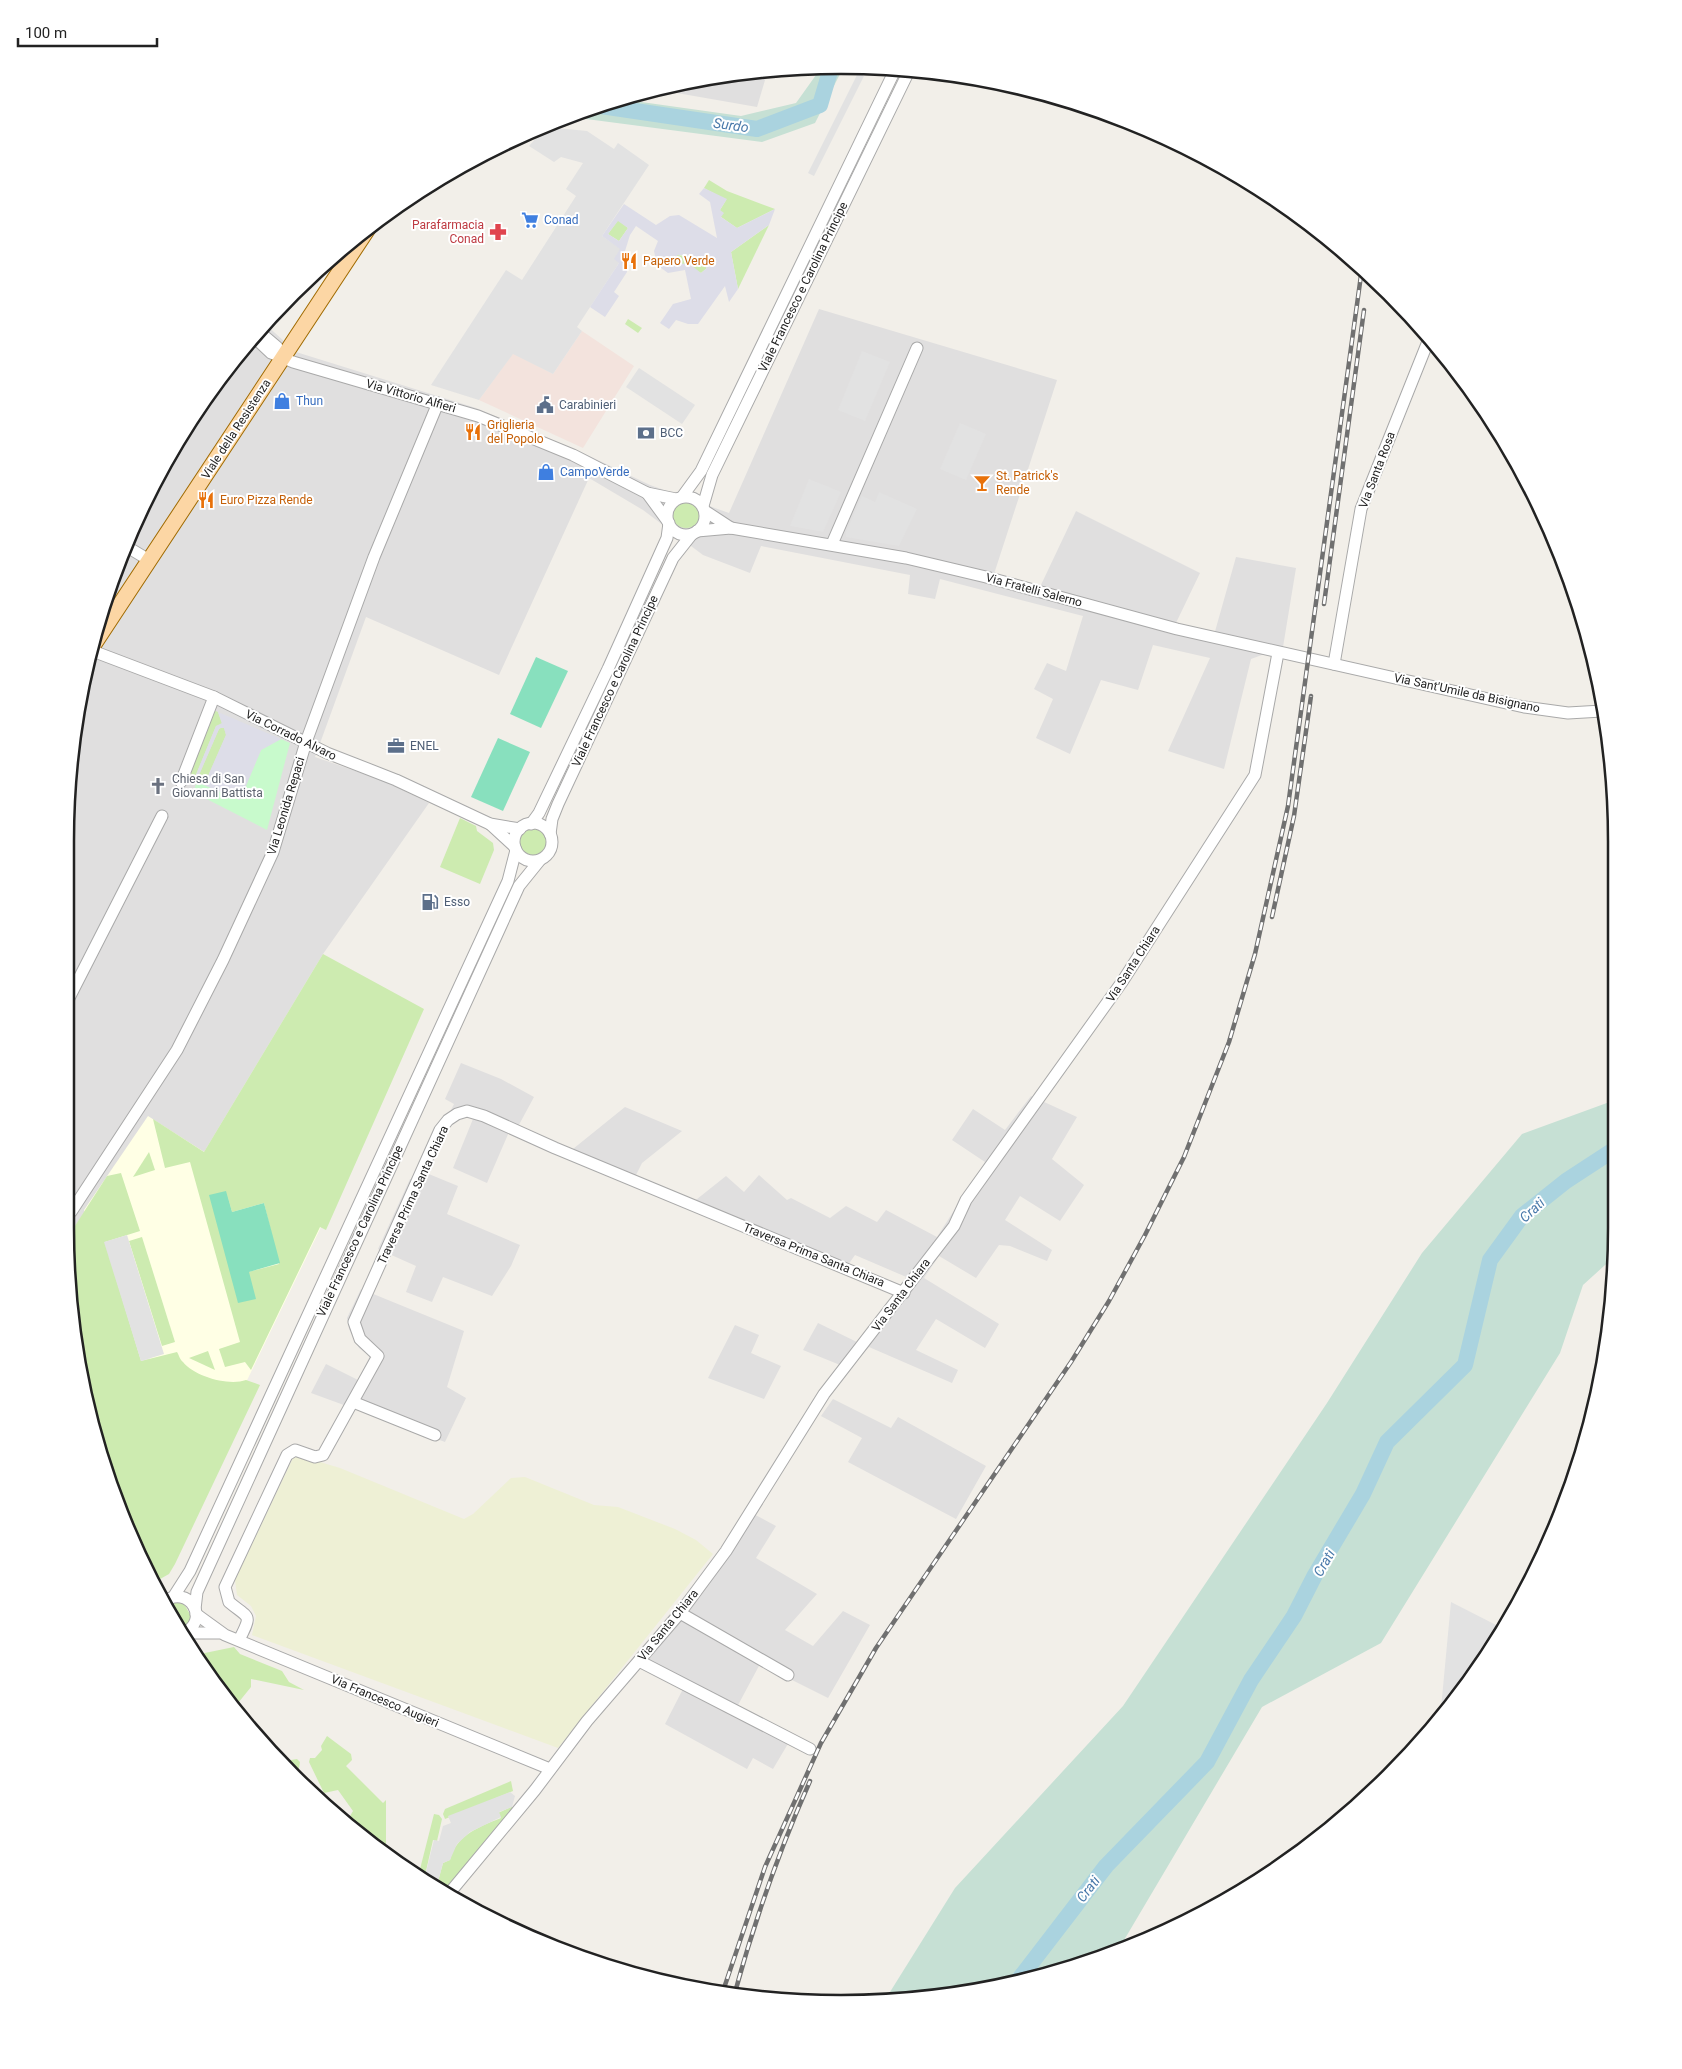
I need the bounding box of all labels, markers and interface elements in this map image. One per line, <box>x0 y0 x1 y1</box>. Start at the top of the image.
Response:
scale bar <box>18 15 156 47</box>
text: 100 m <box>25 24 67 42</box>
water label: Surdo <box>712 115 750 135</box>
street label: Viale Francesco e Carolina Principe <box>756 200 850 374</box>
supermarket icon: Conad <box>520 210 540 230</box>
place label: Conad <box>544 213 579 227</box>
place label: Parafarmacia Conad <box>412 218 484 246</box>
pharmacy icon: Parafarmacia Conad <box>488 222 508 242</box>
restaurant icon: Papero Verde <box>619 251 639 271</box>
place label: Papero Verde <box>643 254 715 268</box>
street label: Viale della Resistenza <box>198 376 274 482</box>
street label: Via Vittorio Alfieri <box>364 376 458 416</box>
shop icon: Thun <box>272 391 292 411</box>
place label: Thun <box>296 394 323 408</box>
public building icon: Carabinieri <box>535 395 555 415</box>
place label: Carabinieri <box>559 398 616 412</box>
place label: Griglieria del Popolo <box>487 418 544 446</box>
restaurant icon: Griglieria del Popolo <box>463 422 483 442</box>
bank icon: BCC <box>636 423 656 443</box>
place label: BCC <box>660 426 683 440</box>
street label: Via Santa Rosa <box>1356 430 1398 510</box>
shop icon: CampoVerde <box>536 462 556 482</box>
place label: CampoVerde <box>560 465 629 479</box>
place label: St. Patrick's Rende <box>996 469 1058 497</box>
bar icon: St. Patrick's Rende <box>972 473 992 493</box>
restaurant icon: Euro Pizza Rende <box>196 490 216 510</box>
place label: Euro Pizza Rende <box>220 493 313 507</box>
street label: Via Fratelli Salerno <box>984 570 1084 610</box>
street label: Viale Francesco e Carolina Principe <box>569 593 661 769</box>
street label: Via Sant'Umile da Bisignano <box>1393 671 1541 715</box>
street label: Via Corrado Alvaro <box>243 707 339 763</box>
office icon: ENEL <box>386 736 406 756</box>
place label: ENEL <box>410 739 439 753</box>
street label: Via Leonida Repaci <box>264 755 308 857</box>
place label: Chiesa di San Giovanni Battista <box>172 772 263 800</box>
church icon: Chiesa di San Giovanni Battista <box>148 776 168 796</box>
fuel station icon: Esso <box>420 892 440 912</box>
place label: Esso <box>444 895 470 909</box>
street label: Via Santa Chiara <box>1103 923 1163 1005</box>
street label: Traversa Prima Santa Chiara <box>375 1123 451 1267</box>
street label: Viale Francesco e Carolina Principe <box>314 1143 406 1319</box>
water label: Crati <box>1516 1194 1548 1226</box>
street label: Traversa Prima Santa Chiara <box>741 1220 887 1290</box>
street label: Via Santa Chiara <box>869 1256 933 1334</box>
water label: Crati <box>1310 1546 1338 1579</box>
street label: Via Santa Chiara <box>635 1586 701 1664</box>
street label: Via Francesco Augieri <box>329 1672 441 1730</box>
water label: Crati <box>1073 1872 1103 1905</box>

